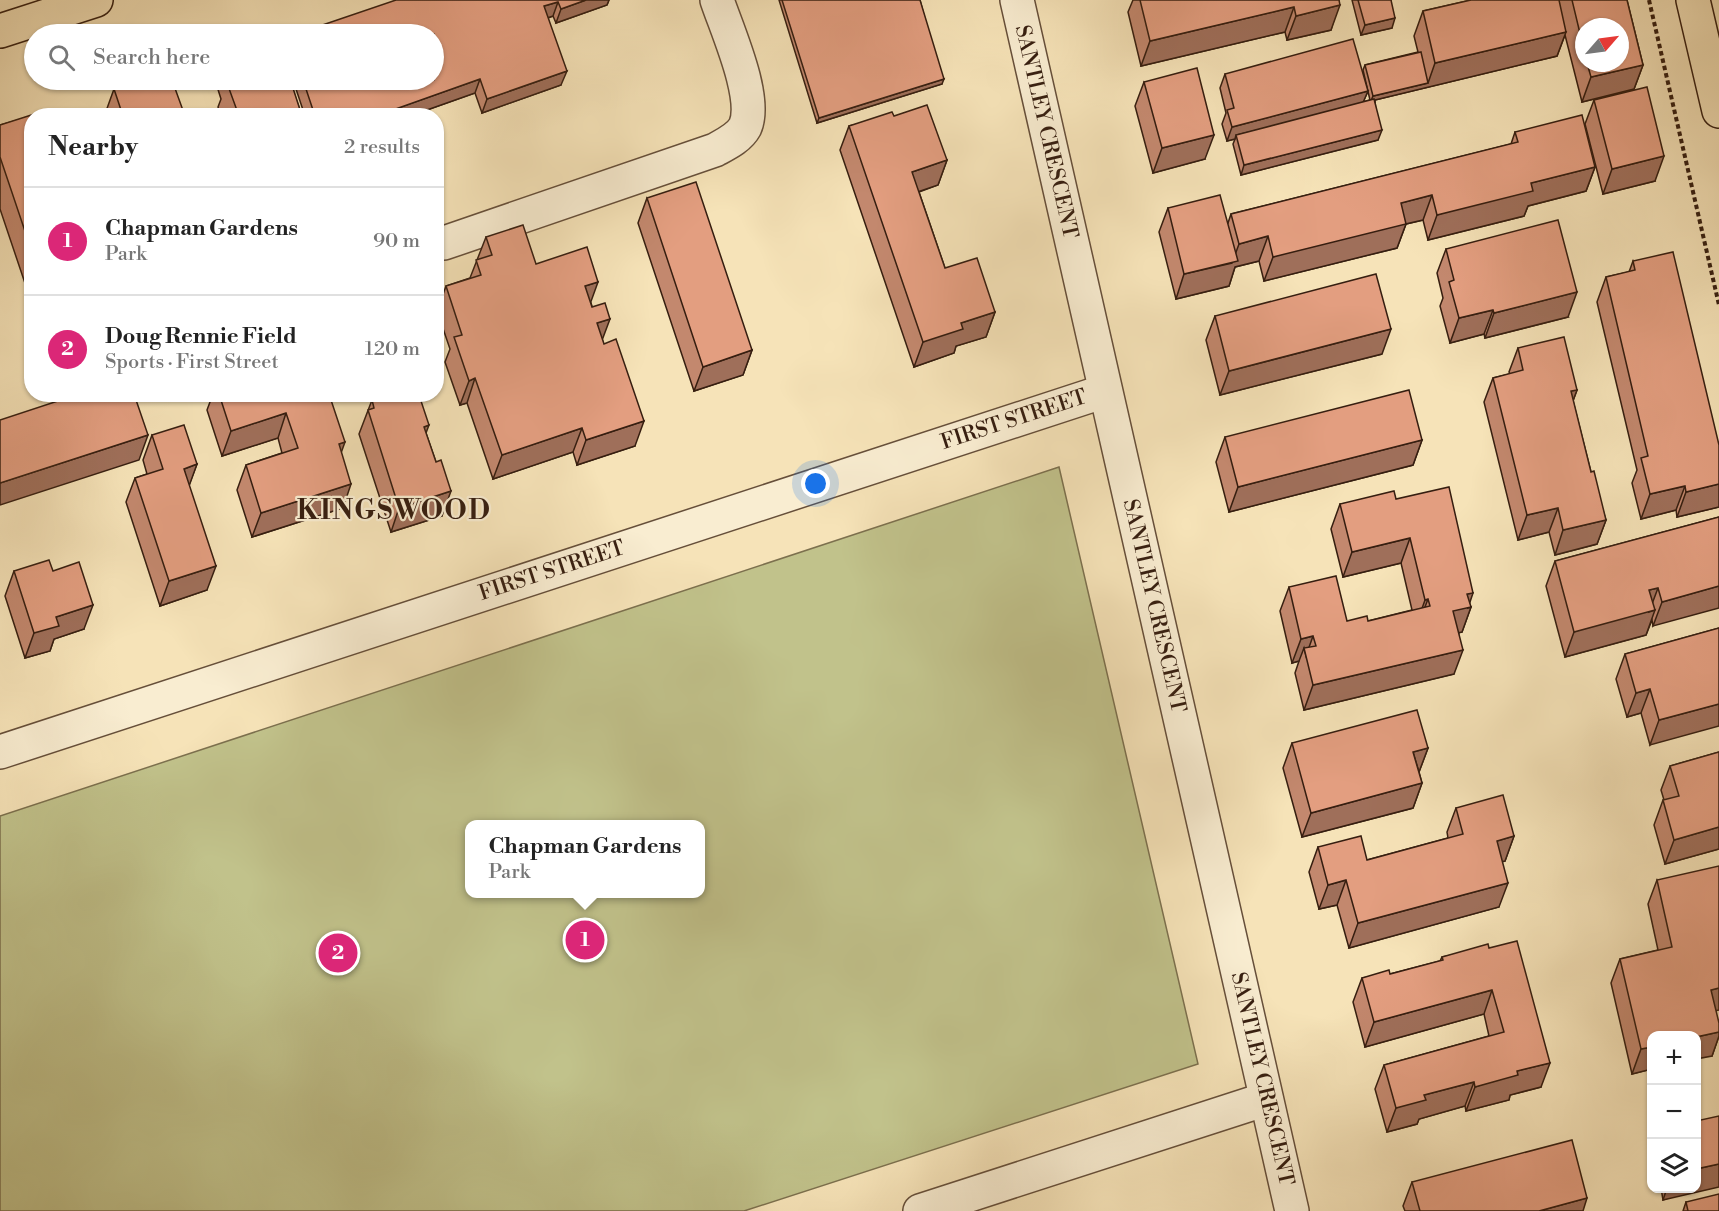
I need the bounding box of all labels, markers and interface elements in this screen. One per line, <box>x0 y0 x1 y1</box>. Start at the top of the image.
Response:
north arrow <box>1575 18 1629 72</box>
street label: SANTLEY CRESCENT <box>1009 23 1083 241</box>
search box <box>24 24 444 90</box>
icon: search <box>45 41 78 74</box>
text: Search here <box>93 44 210 71</box>
text: Nearby <box>48 131 138 163</box>
text: 2 results <box>344 135 420 160</box>
text: Chapman Gardens <box>105 215 298 242</box>
text: 1 <box>63 229 72 254</box>
text: 90 m <box>373 229 420 254</box>
text: Park <box>105 242 147 267</box>
text: Doug Rennie Field <box>105 323 297 350</box>
text: 2 <box>61 337 74 362</box>
text: 120 m <box>365 337 420 362</box>
text: Sports · First Street <box>105 350 278 375</box>
street label: FIRST STREET <box>938 384 1090 456</box>
your location <box>801 469 830 498</box>
district label: KINGSWOOD <box>297 494 491 528</box>
street label: SANTLEY CRESCENT <box>1117 497 1191 715</box>
street label: FIRST STREET <box>476 535 628 607</box>
popup <box>465 820 705 898</box>
text: Chapman Gardens <box>488 833 682 860</box>
text: Park <box>488 860 530 885</box>
pin: 1 <box>566 918 604 962</box>
pin: 2 <box>318 930 358 976</box>
street label: SANTLEY CRESCENT <box>1225 970 1299 1188</box>
map controls <box>1647 1031 1701 1193</box>
button: + <box>1647 1031 1701 1085</box>
button: − <box>1647 1085 1701 1139</box>
button: layers <box>1647 1139 1701 1193</box>

